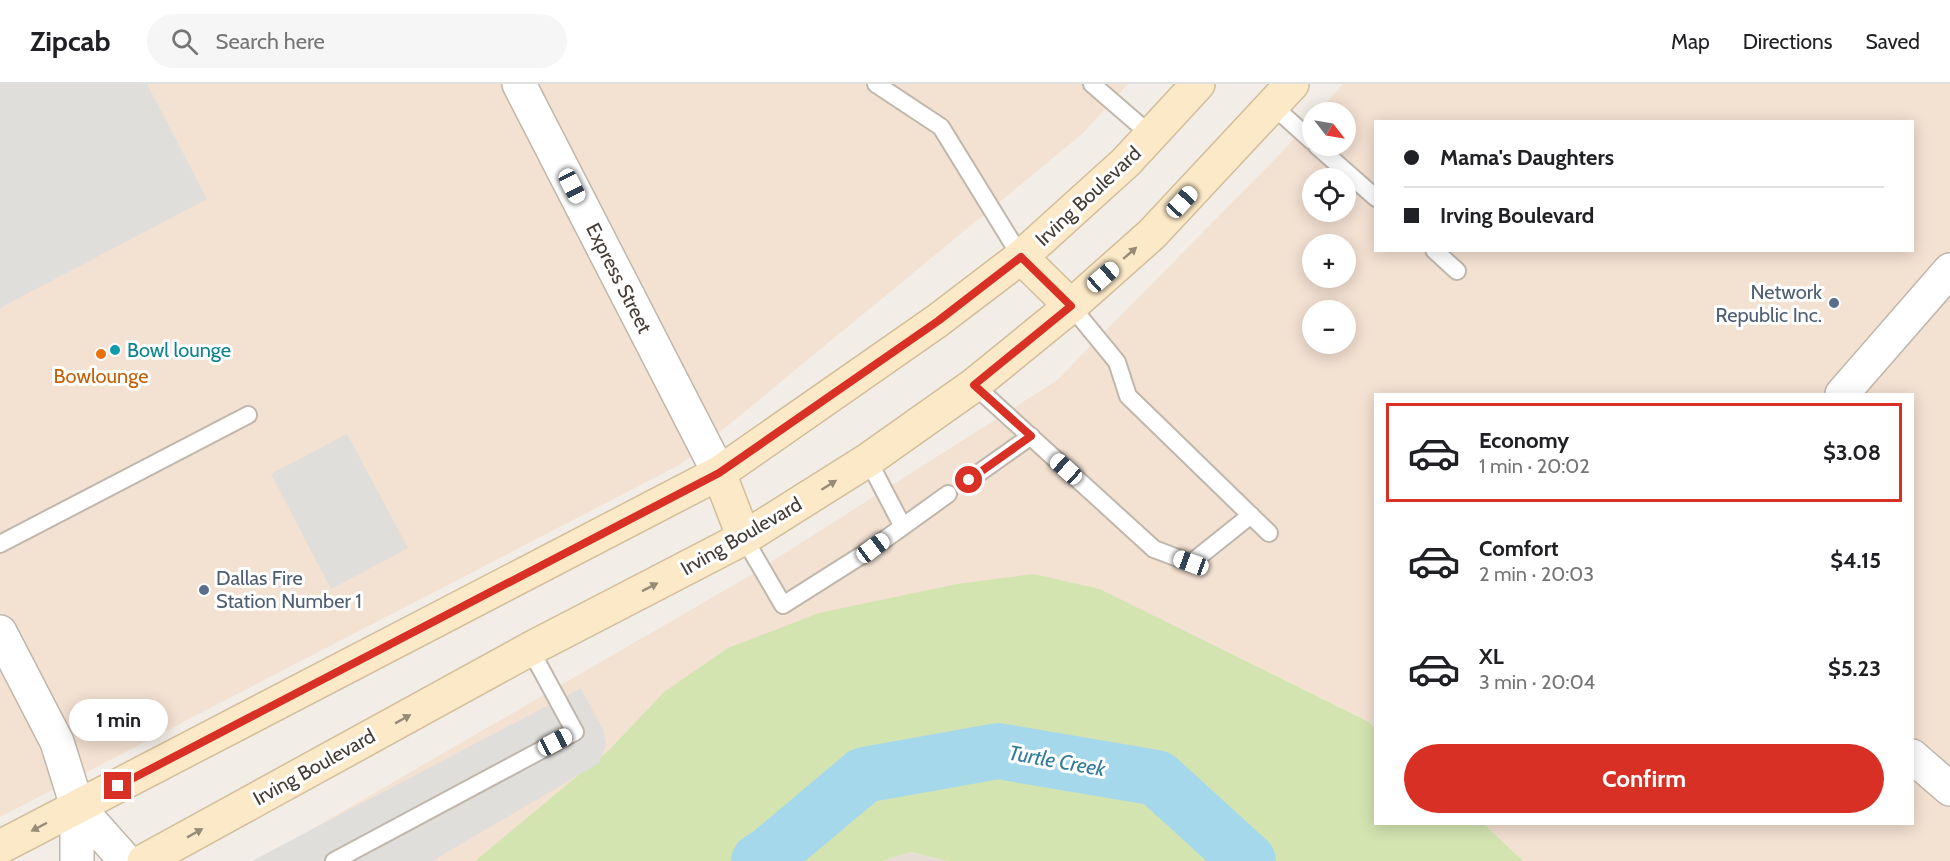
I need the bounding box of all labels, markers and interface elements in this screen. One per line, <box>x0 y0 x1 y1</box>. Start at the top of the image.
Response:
search box <box>147 14 567 68</box>
text: Zipcab <box>30 24 111 58</box>
icon: search <box>168 25 201 58</box>
text: Search here <box>216 28 325 55</box>
text: Map <box>1671 29 1710 54</box>
text: Directions <box>1743 29 1832 54</box>
text: Saved <box>1865 29 1920 54</box>
north arrow <box>1302 102 1356 156</box>
map controls <box>1302 102 1356 354</box>
street label: Irving Boulevard <box>1030 141 1146 251</box>
text: Mama's Daughters <box>1440 144 1614 171</box>
car <box>556 166 588 206</box>
button: locate <box>1302 168 1356 222</box>
car <box>1163 183 1201 221</box>
text: Irving Boulevard <box>1440 202 1594 229</box>
street label: Express Street <box>581 219 657 337</box>
button: + <box>1302 234 1356 288</box>
one-way arrow <box>1123 246 1138 260</box>
car <box>1084 258 1122 296</box>
place label: Network Republic Inc. <box>1715 280 1822 327</box>
marker: Network Republic Inc. <box>1827 296 1841 310</box>
button: − <box>1302 300 1356 354</box>
place label: Bowl lounge <box>127 338 231 362</box>
marker: Bowl lounge <box>108 343 122 357</box>
marker: Bowlounge <box>94 347 108 361</box>
place label: Bowlounge <box>54 364 148 388</box>
icon: car <box>1407 426 1461 480</box>
text: Economy <box>1479 427 1569 454</box>
text: $3.08 <box>1823 439 1881 466</box>
car <box>1047 450 1085 488</box>
text: 1 min · 20:02 <box>1479 454 1590 478</box>
route start <box>955 466 982 493</box>
one-way arrow <box>821 479 837 490</box>
street label: Irving Boulevard <box>676 492 806 580</box>
car <box>853 530 893 566</box>
icon: car <box>1407 534 1461 588</box>
text: Comfort <box>1479 535 1558 562</box>
text: $4.15 <box>1830 547 1881 574</box>
car <box>1171 548 1211 578</box>
text: 2 min · 20:03 <box>1479 562 1594 586</box>
place label: Dallas Fire Station Number 1 <box>216 566 362 613</box>
one-way arrow <box>641 582 658 592</box>
marker: Dallas Fire Station Number 1 <box>197 583 211 597</box>
icon: car <box>1407 642 1461 696</box>
text: XL <box>1479 643 1504 670</box>
text: $5.23 <box>1828 655 1881 682</box>
text: 3 min · 20:04 <box>1479 670 1595 694</box>
callout: 1 min <box>68 699 168 741</box>
text: 1 min <box>96 708 141 732</box>
one-way arrow <box>394 714 411 724</box>
street label: Irving Boulevard <box>249 724 379 810</box>
car <box>535 726 575 758</box>
water label: Turtle Creek <box>1007 740 1108 781</box>
button: Confirm <box>1404 744 1884 813</box>
route end <box>104 772 131 799</box>
one-way arrow <box>30 822 47 832</box>
one-way arrow <box>187 828 204 838</box>

